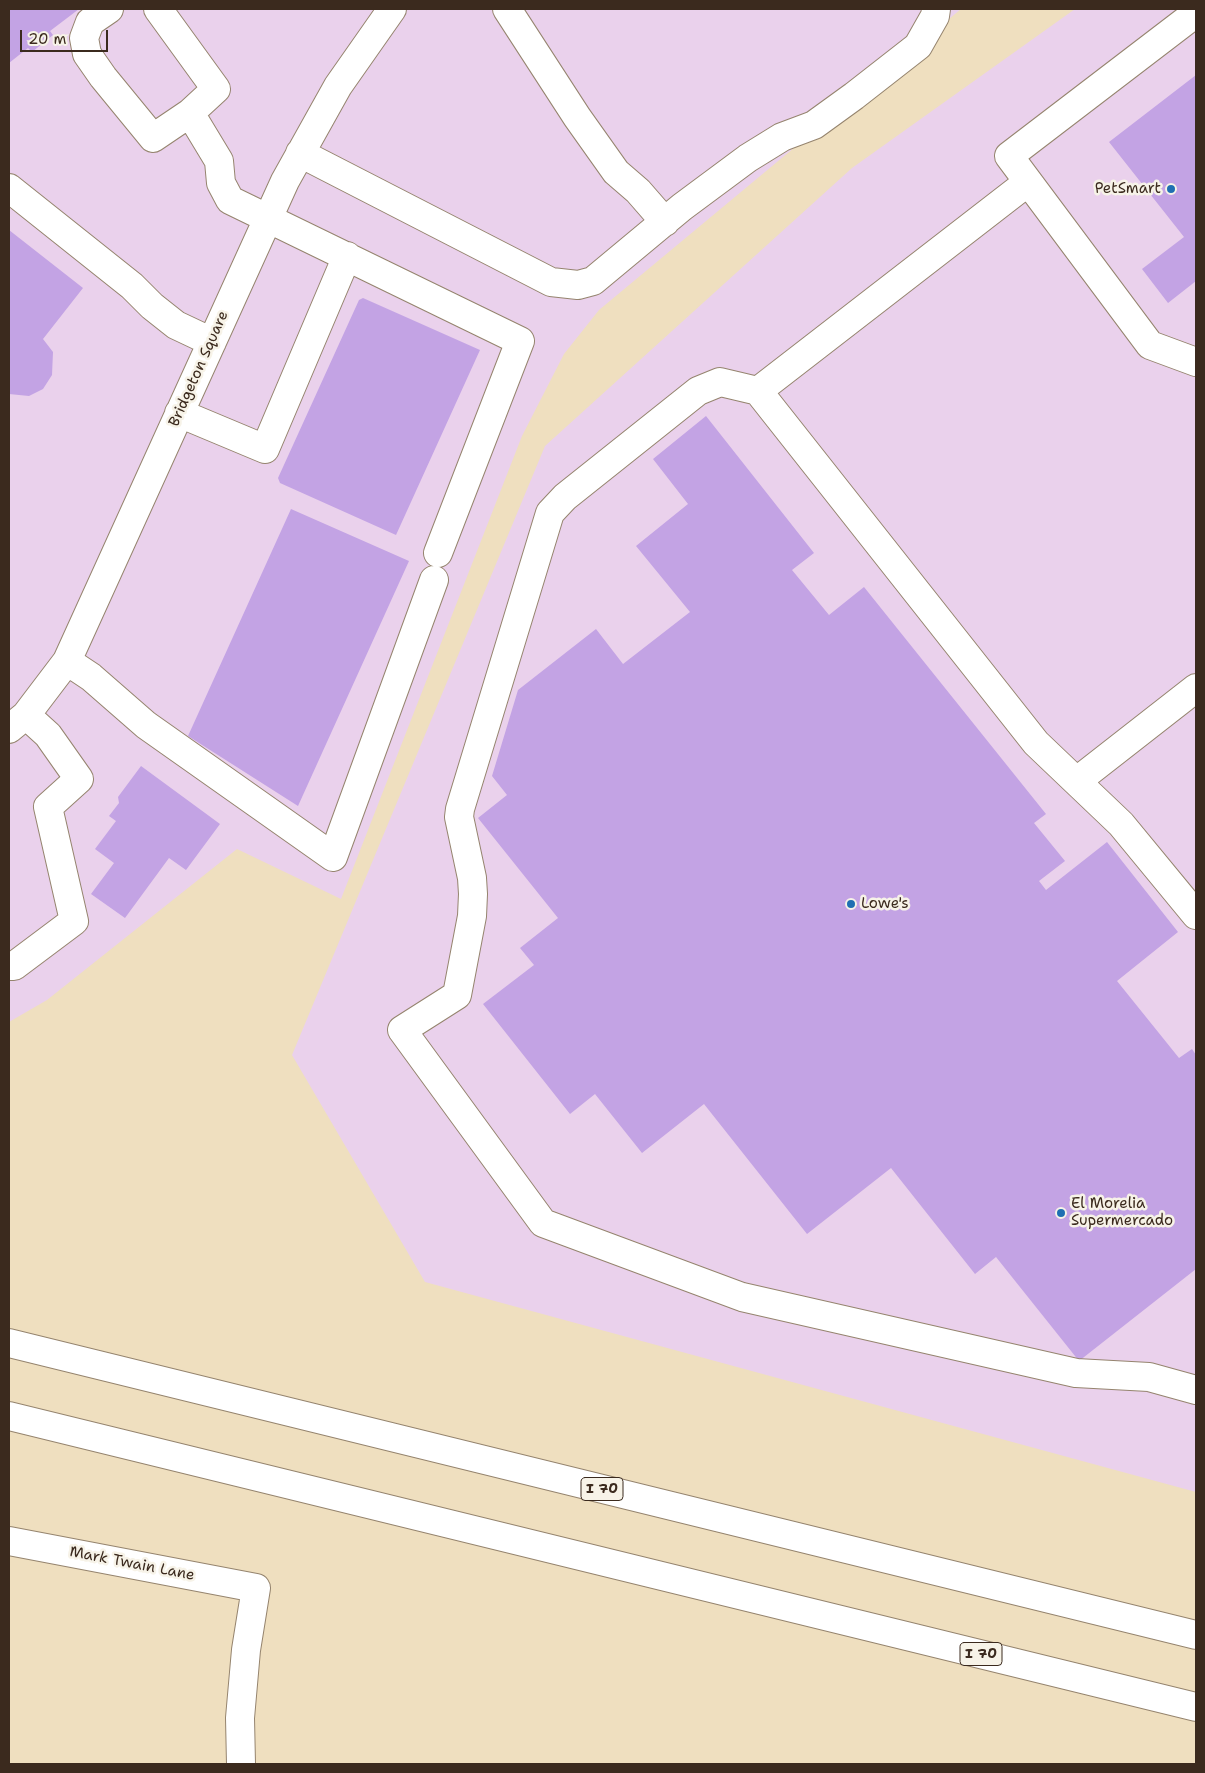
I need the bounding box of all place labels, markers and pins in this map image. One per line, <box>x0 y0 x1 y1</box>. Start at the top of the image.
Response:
place label: PetSmart <box>1095 180 1161 198</box>
marker: PetSmart <box>1165 183 1177 195</box>
place label: Lowe's <box>861 895 909 913</box>
marker: Lowe's <box>845 898 857 910</box>
place label: El Morelia Supermercado <box>1071 1195 1173 1230</box>
marker: El Morelia Supermercado <box>1055 1207 1067 1219</box>

